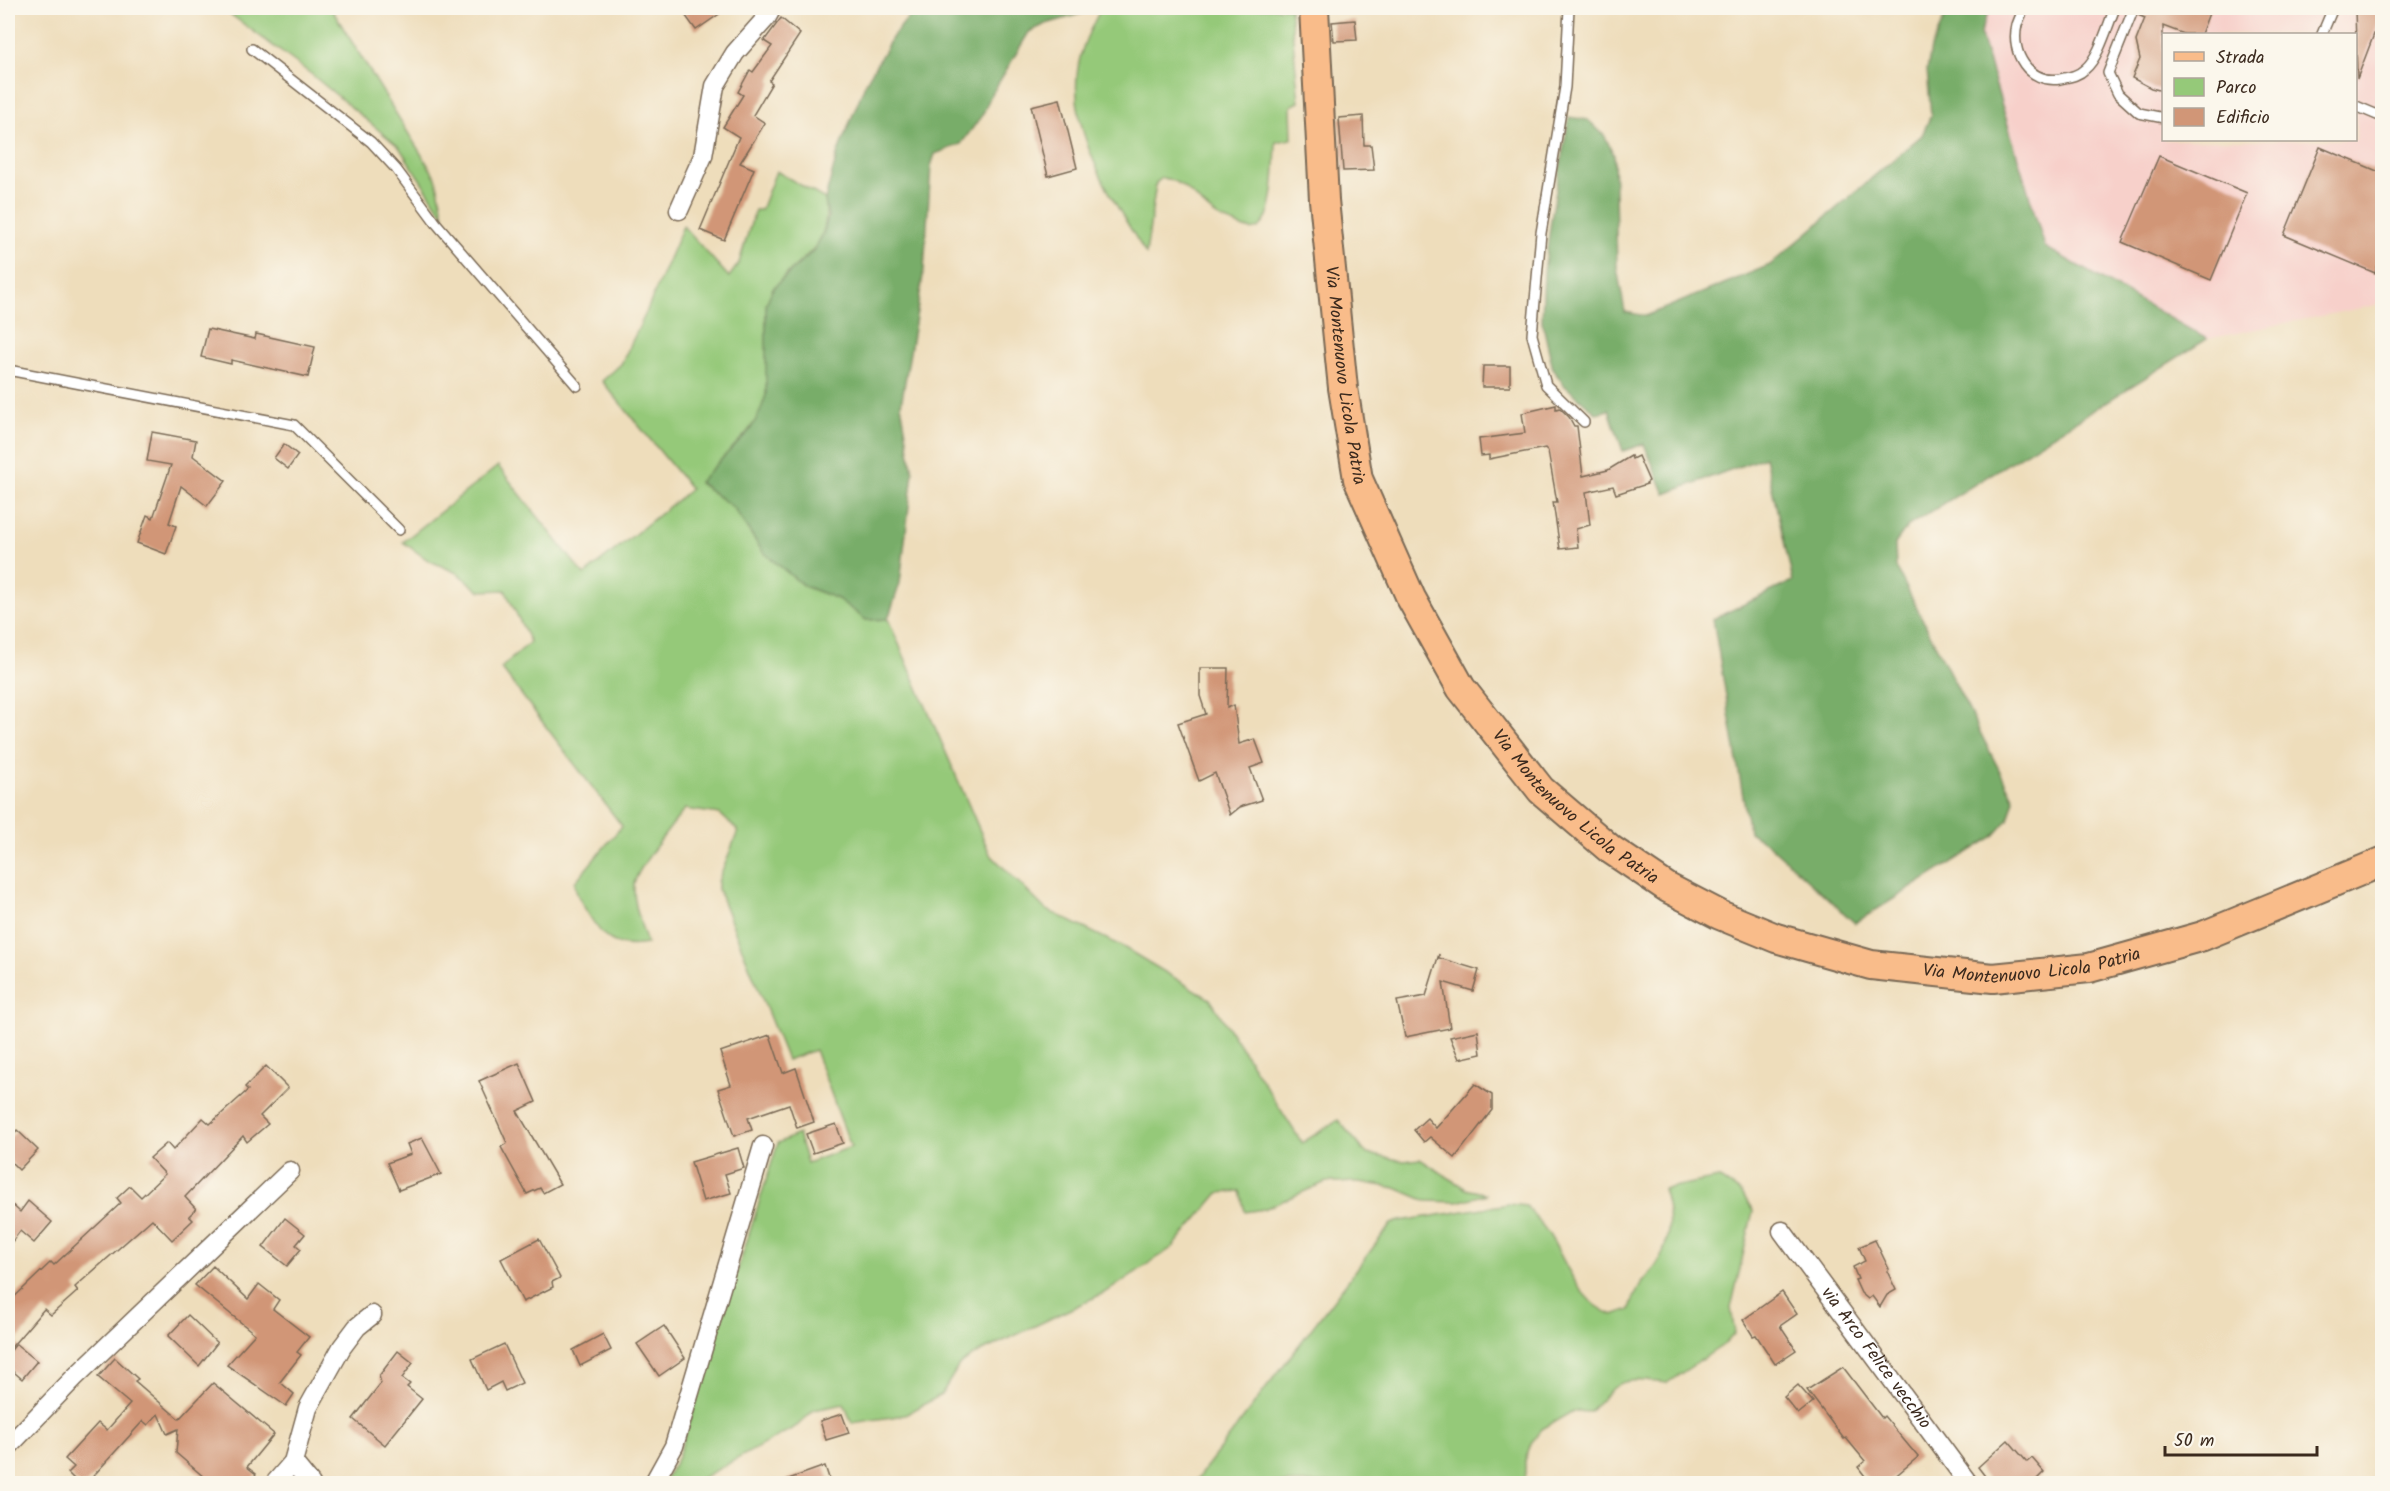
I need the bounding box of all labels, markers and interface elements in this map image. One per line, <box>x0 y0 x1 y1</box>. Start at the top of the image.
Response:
legend <box>2162 33 2357 141</box>
text: Strada <box>2216 44 2264 73</box>
text: Parco <box>2216 74 2256 103</box>
text: Edificio <box>2216 104 2270 133</box>
street label: Via Montenuovo Licola Patria <box>1316 265 1374 490</box>
street label: Via Montenuovo Licola Patria <box>1484 723 1665 892</box>
street label: Via Montenuovo Licola Patria <box>1921 940 2144 993</box>
street label: via Arco Felice vecchio <box>1813 1281 1938 1436</box>
scale bar <box>2165 1419 2316 1457</box>
text: 50 m <box>2174 1427 2214 1456</box>

